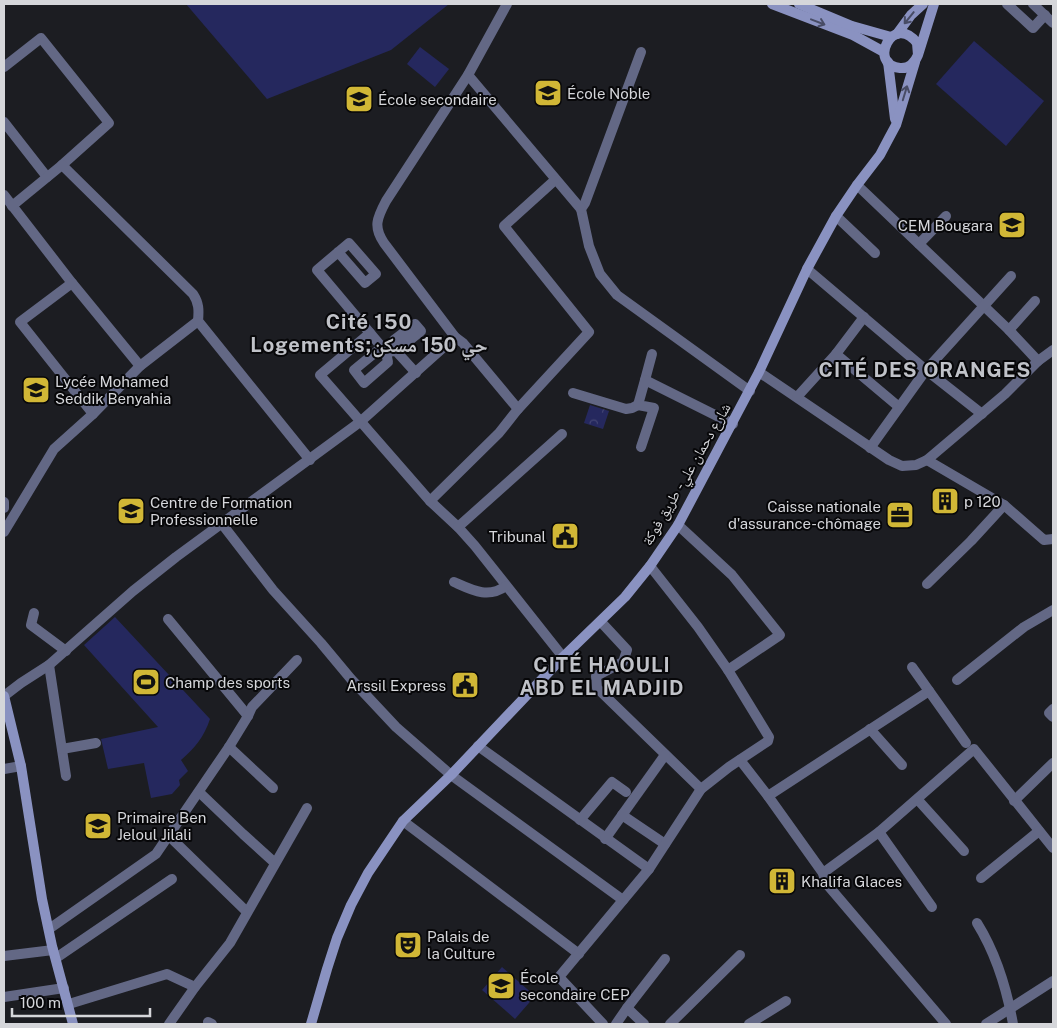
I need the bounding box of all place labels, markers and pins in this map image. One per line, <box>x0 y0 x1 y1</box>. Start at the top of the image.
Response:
school or university icon: École Noble <box>533 78 563 108</box>
school or university icon: École secondaire <box>344 84 374 114</box>
place label: École Noble <box>567 85 650 102</box>
place label: École secondaire <box>378 91 497 108</box>
school or university icon: CEM Bougara <box>997 210 1027 240</box>
place label: CEM Bougara <box>898 217 993 234</box>
place label: Lycée Mohamed Seddik Benyahia <box>55 373 171 407</box>
school or university icon: Lycée Mohamed Seddik Benyahia <box>21 375 51 405</box>
building icon: p 120 <box>930 486 960 516</box>
place label: p 120 <box>964 493 1001 510</box>
place label: Centre de Formation Professionnelle <box>150 494 292 528</box>
school or university icon: Centre de Formation Professionnelle <box>116 496 146 526</box>
place label: Caisse nationale d'assurance-chômage <box>728 498 881 532</box>
office icon: Caisse nationale d'assurance-chômage <box>885 500 915 530</box>
public building icon: Tribunal <box>550 521 580 551</box>
place label: Tribunal <box>489 528 546 545</box>
sports icon: Champ des sports <box>131 667 161 697</box>
public building icon: Arssil Express <box>450 670 480 700</box>
place label: Champ des sports <box>165 674 290 691</box>
place label: Arssil Express <box>346 677 446 694</box>
place label: Primaire Ben Jeloul Jilali <box>117 809 206 843</box>
school or university icon: Primaire Ben Jeloul Jilali <box>83 811 113 841</box>
building icon: Khalifa Glaces <box>767 866 797 896</box>
place label: Khalifa Glaces <box>801 873 902 890</box>
place label: Palais de la Culture <box>427 928 495 962</box>
theatre icon: Palais de la Culture <box>393 930 423 960</box>
place label: École secondaire CEP <box>520 969 630 1003</box>
school or university icon: École secondaire CEP <box>486 971 516 1001</box>

